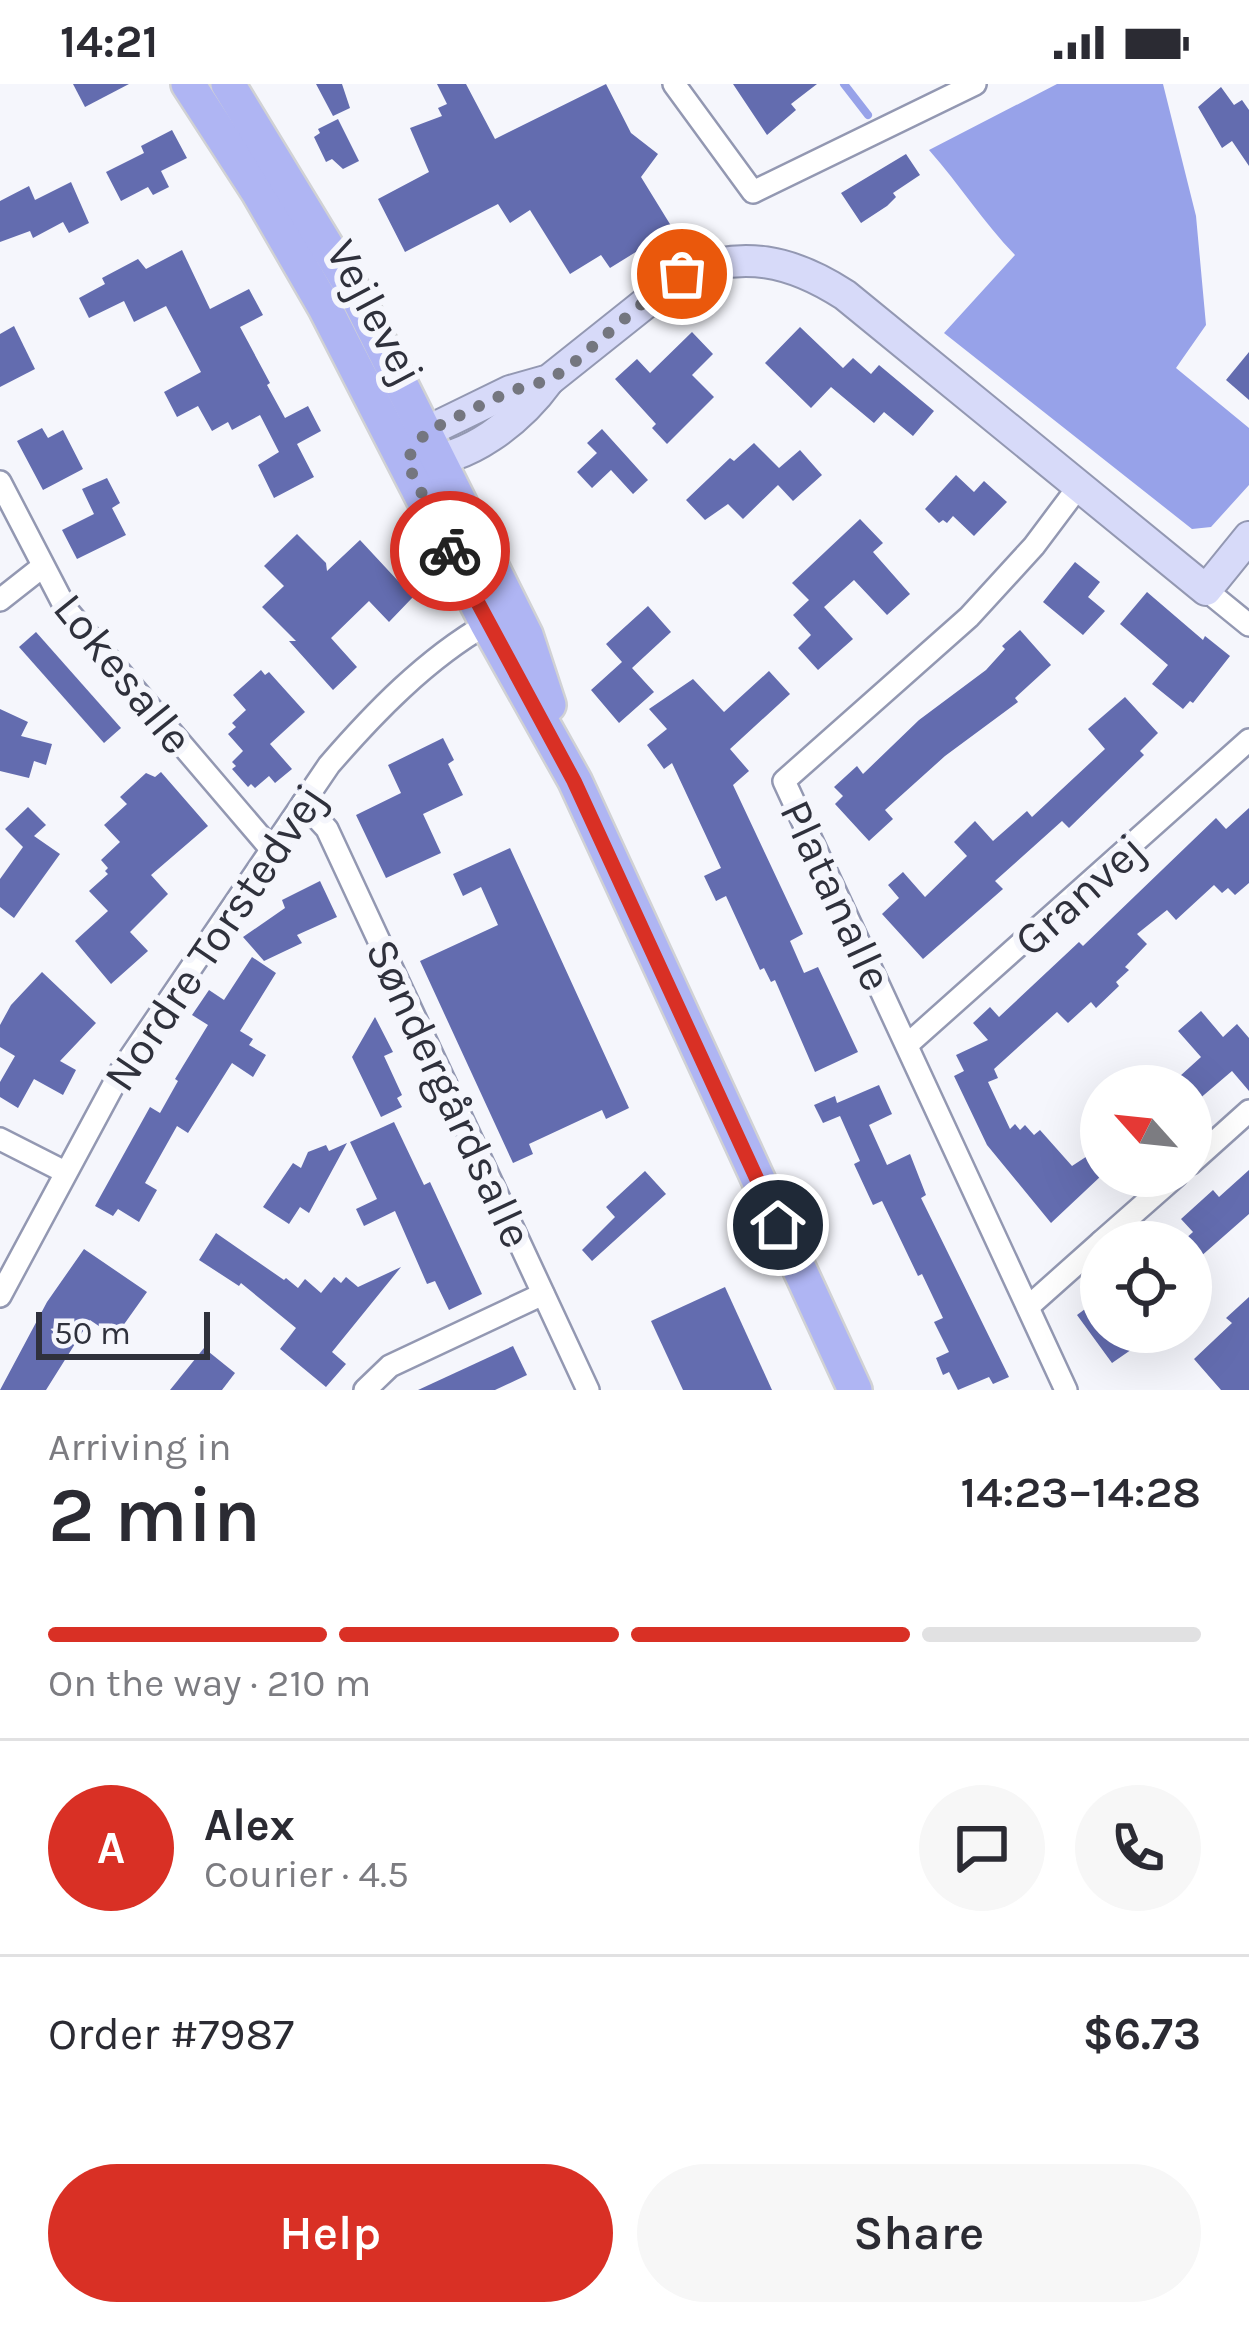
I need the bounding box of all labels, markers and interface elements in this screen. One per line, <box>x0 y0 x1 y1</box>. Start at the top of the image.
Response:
text: 14:21 <box>60 16 158 68</box>
pin <box>631 223 733 325</box>
street label: Vejlevej <box>315 231 435 394</box>
icon: bag <box>649 241 715 307</box>
courier <box>390 491 510 611</box>
icon: bike <box>417 518 483 584</box>
street label: Lokesalle <box>43 583 203 764</box>
street label: Nordre Torstedvej <box>93 774 337 1101</box>
street label: Platanalle <box>769 792 903 999</box>
street label: Granvej <box>1004 823 1156 967</box>
street label: Søndergårdsalle <box>354 931 543 1256</box>
north arrow <box>1080 1065 1212 1197</box>
map controls <box>1080 1065 1212 1353</box>
pin <box>727 1174 829 1276</box>
icon: home <box>745 1192 811 1258</box>
button: locate <box>1080 1221 1212 1353</box>
scale bar <box>36 1306 210 1359</box>
text: 50 m <box>54 1314 131 1352</box>
text: Arriving in <box>48 1424 231 1470</box>
text: 14:23–14:28 <box>960 1466 1201 1518</box>
text: 2 min <box>48 1469 261 1561</box>
text: On the way · 210 m <box>48 1660 371 1706</box>
button: chat <box>919 1785 1045 1911</box>
button: phone <box>1075 1785 1201 1911</box>
text: Alex <box>204 1799 295 1851</box>
text: A <box>97 1822 125 1874</box>
text: Courier · 4.5 <box>204 1851 409 1897</box>
text: Order #7987 <box>48 2008 294 2060</box>
text: $6.73 <box>1083 2008 1201 2060</box>
button: Help <box>48 2164 613 2302</box>
button: Share <box>637 2164 1201 2302</box>

